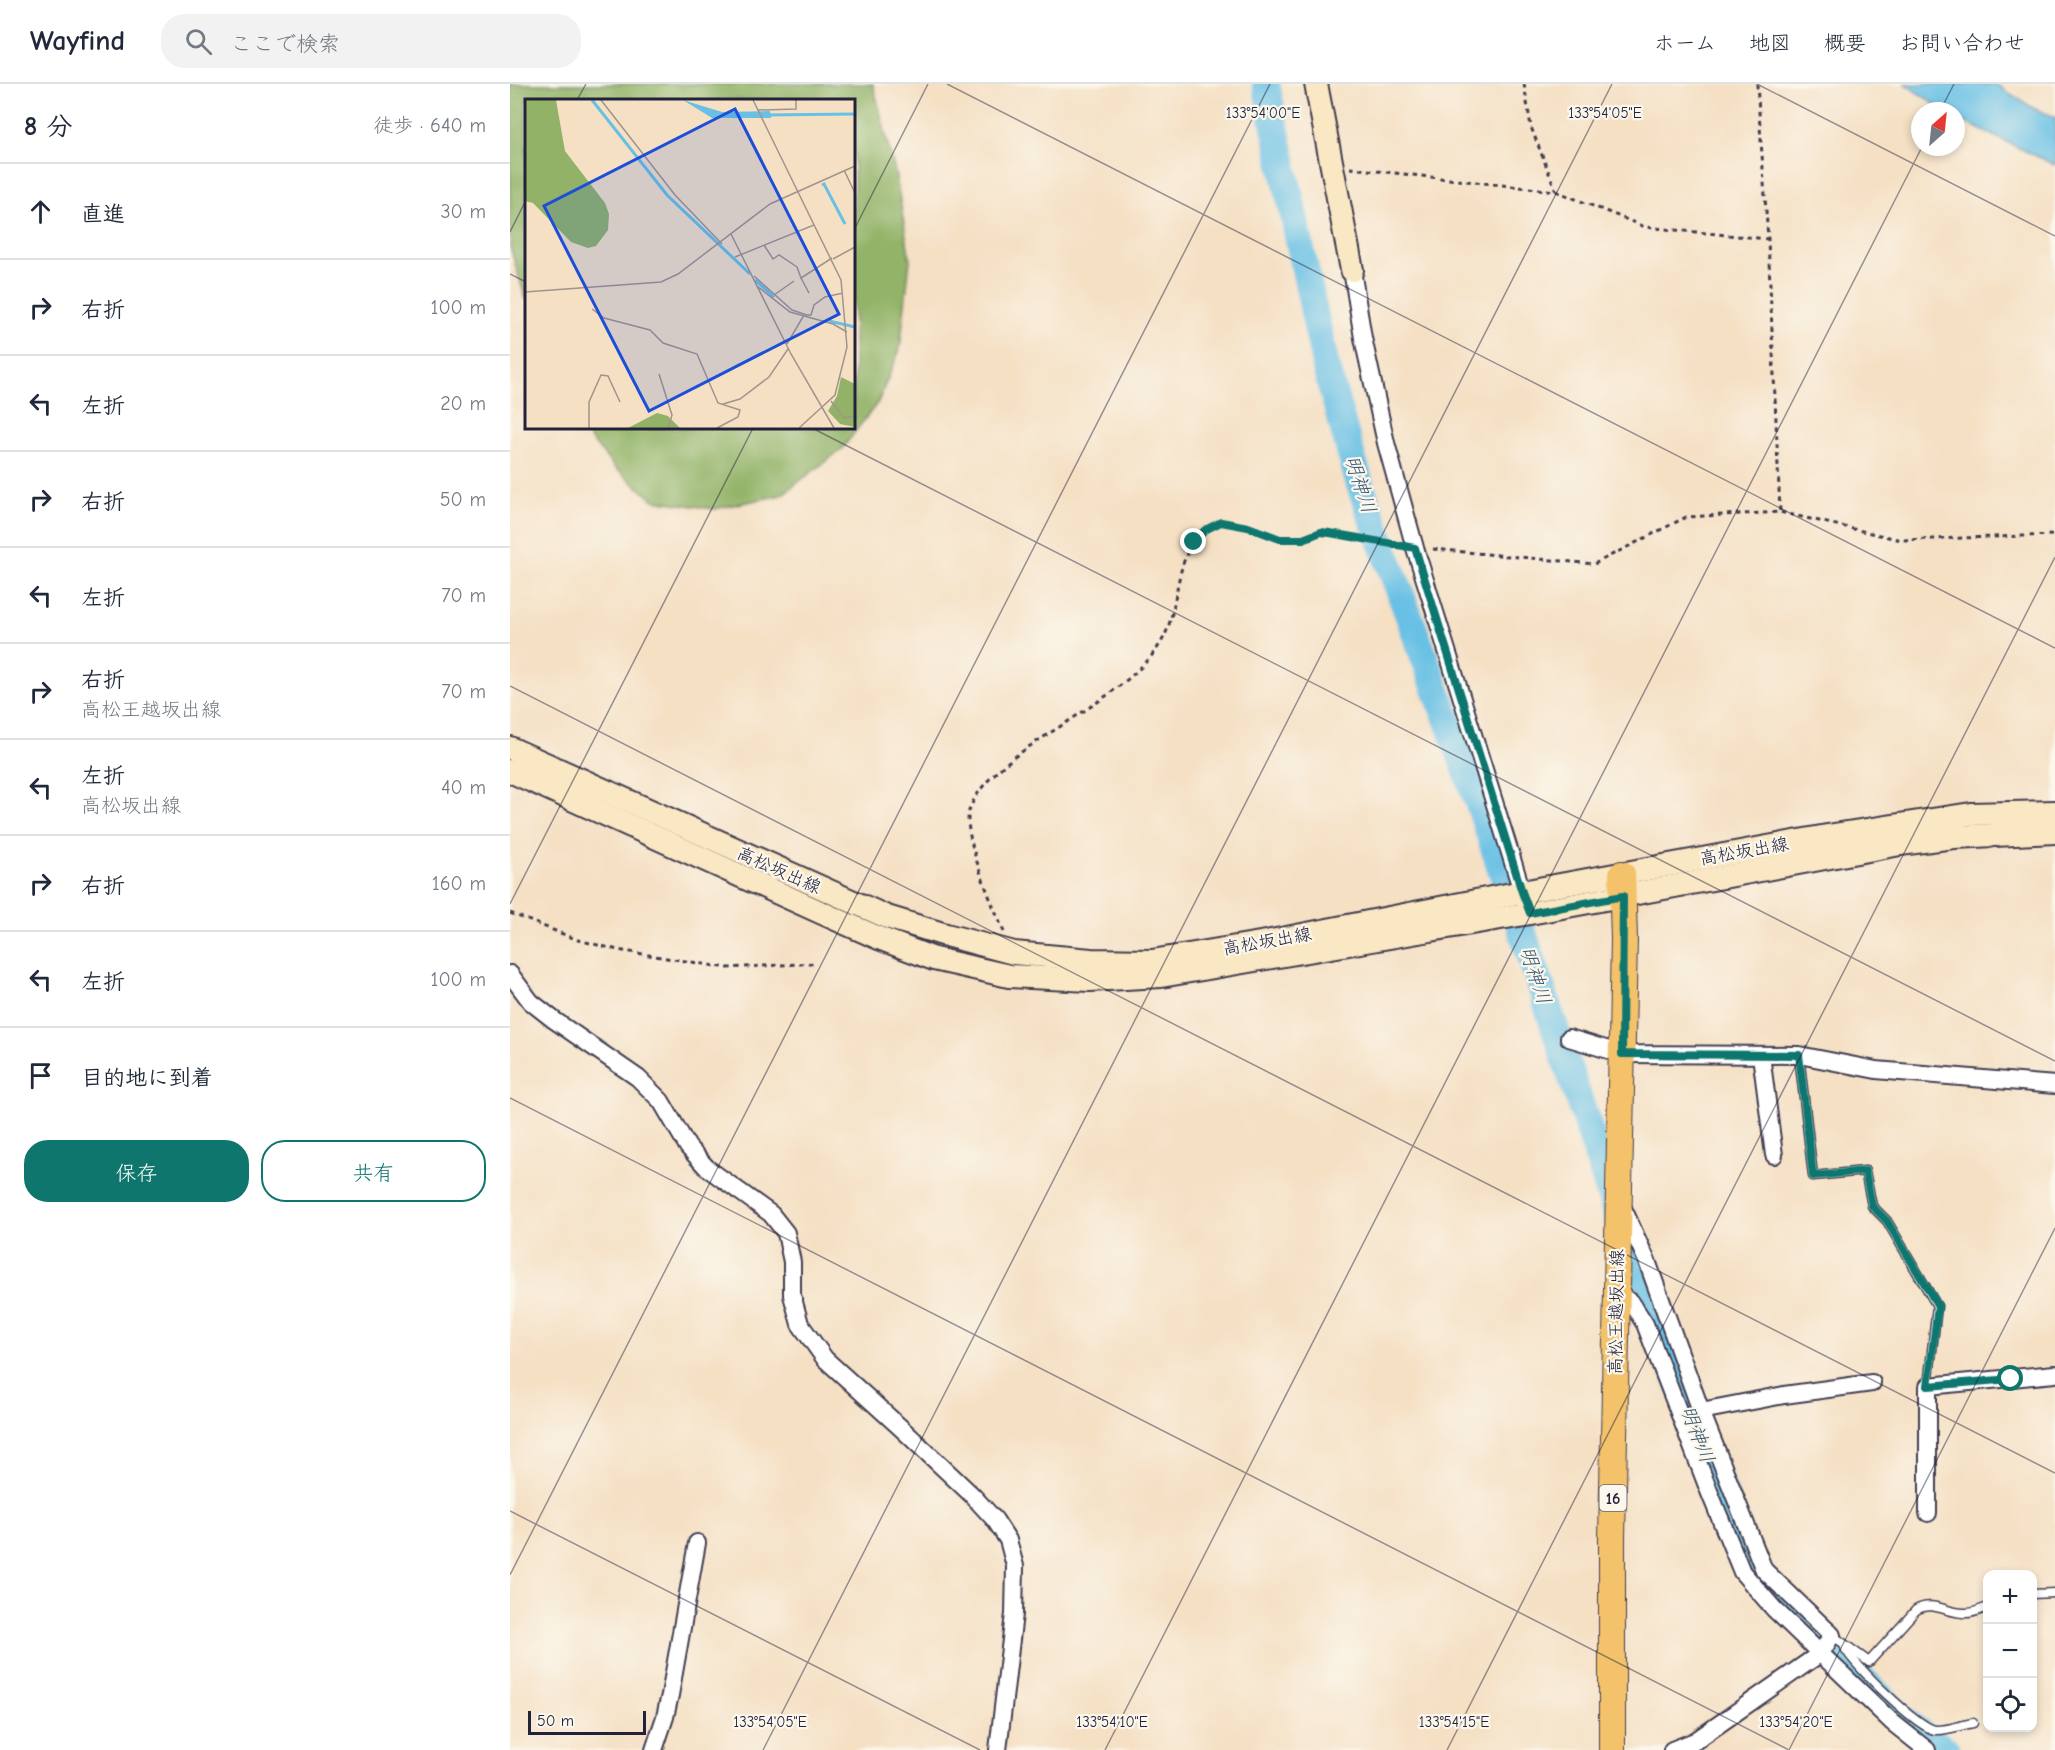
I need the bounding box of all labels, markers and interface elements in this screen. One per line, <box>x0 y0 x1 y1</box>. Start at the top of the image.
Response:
search box <box>161 14 581 68</box>
text: Wayfind <box>30 25 125 57</box>
icon: search <box>182 25 215 58</box>
text: ここで検索 <box>230 31 340 57</box>
text: ホーム <box>1654 31 1716 55</box>
text: 地図 <box>1749 31 1791 55</box>
text: 概要 <box>1824 31 1866 55</box>
text: お問い合わせ <box>1899 31 2025 55</box>
inset map <box>525 99 855 429</box>
north arrow <box>1911 102 1965 156</box>
text: 133°54'00"E <box>1226 104 1300 122</box>
text: 133°54'05"E <box>1568 104 1642 122</box>
text: 8 分 <box>24 112 73 142</box>
text: 徒歩 · 640 m <box>373 114 486 137</box>
icon: ahead <box>24 195 57 228</box>
text: 30 m <box>440 200 486 223</box>
text: 直進 <box>81 201 125 227</box>
icon: right <box>24 291 57 324</box>
text: 100 m <box>431 296 486 319</box>
text: 右折 <box>81 297 125 323</box>
icon: left <box>24 387 57 420</box>
text: 20 m <box>440 392 486 415</box>
text: 左折 <box>81 393 125 419</box>
water label: 明神川 <box>1340 452 1381 516</box>
icon: right <box>24 483 57 516</box>
text: 50 m <box>440 488 486 511</box>
text: 右折 <box>81 489 125 515</box>
route end <box>1180 528 1206 554</box>
icon: left <box>24 579 57 612</box>
text: 70 m <box>441 584 486 607</box>
text: 左折 <box>81 585 125 611</box>
text: 右折 <box>81 667 125 693</box>
icon: right <box>24 675 57 708</box>
text: 70 m <box>441 680 486 703</box>
text: 高松王越坂出線 <box>81 698 221 721</box>
text: 左折 <box>81 763 125 789</box>
icon: left <box>24 771 57 804</box>
text: 40 m <box>441 776 486 799</box>
text: 高松坂出線 <box>81 794 181 817</box>
street label: 高松坂出線 <box>1698 833 1790 870</box>
street label: 高松坂出線 <box>733 843 824 898</box>
icon: right <box>24 867 57 900</box>
text: 160 m <box>432 872 486 895</box>
text: 右折 <box>81 873 125 899</box>
street label: 高松坂出線 <box>1221 923 1313 960</box>
water label: 明神川 <box>1515 943 1556 1007</box>
icon: left <box>24 963 57 996</box>
text: 100 m <box>431 968 486 991</box>
text: 左折 <box>81 969 125 995</box>
icon: arrive <box>24 1059 57 1092</box>
text: 目的地に到着 <box>81 1065 213 1091</box>
button: 保存 <box>24 1140 249 1202</box>
button: 共有 <box>261 1140 486 1202</box>
street label: 高松王越坂出線 <box>1605 1249 1628 1375</box>
route start <box>1997 1365 2023 1391</box>
water label: 明神川 <box>1676 1402 1719 1466</box>
road number: 16 <box>1600 1485 1626 1511</box>
map controls <box>1983 1570 2037 1732</box>
button: + <box>1983 1570 2037 1624</box>
button: − <box>1983 1624 2037 1678</box>
button: locate <box>1983 1678 2037 1732</box>
scale bar <box>528 1708 646 1736</box>
text: 50 m <box>537 1712 574 1730</box>
text: 133°54'05"E <box>733 1713 807 1731</box>
text: 133°54'10"E <box>1076 1713 1148 1731</box>
text: 133°54'15"E <box>1419 1713 1489 1731</box>
text: 133°54'20"E <box>1759 1713 1833 1731</box>

